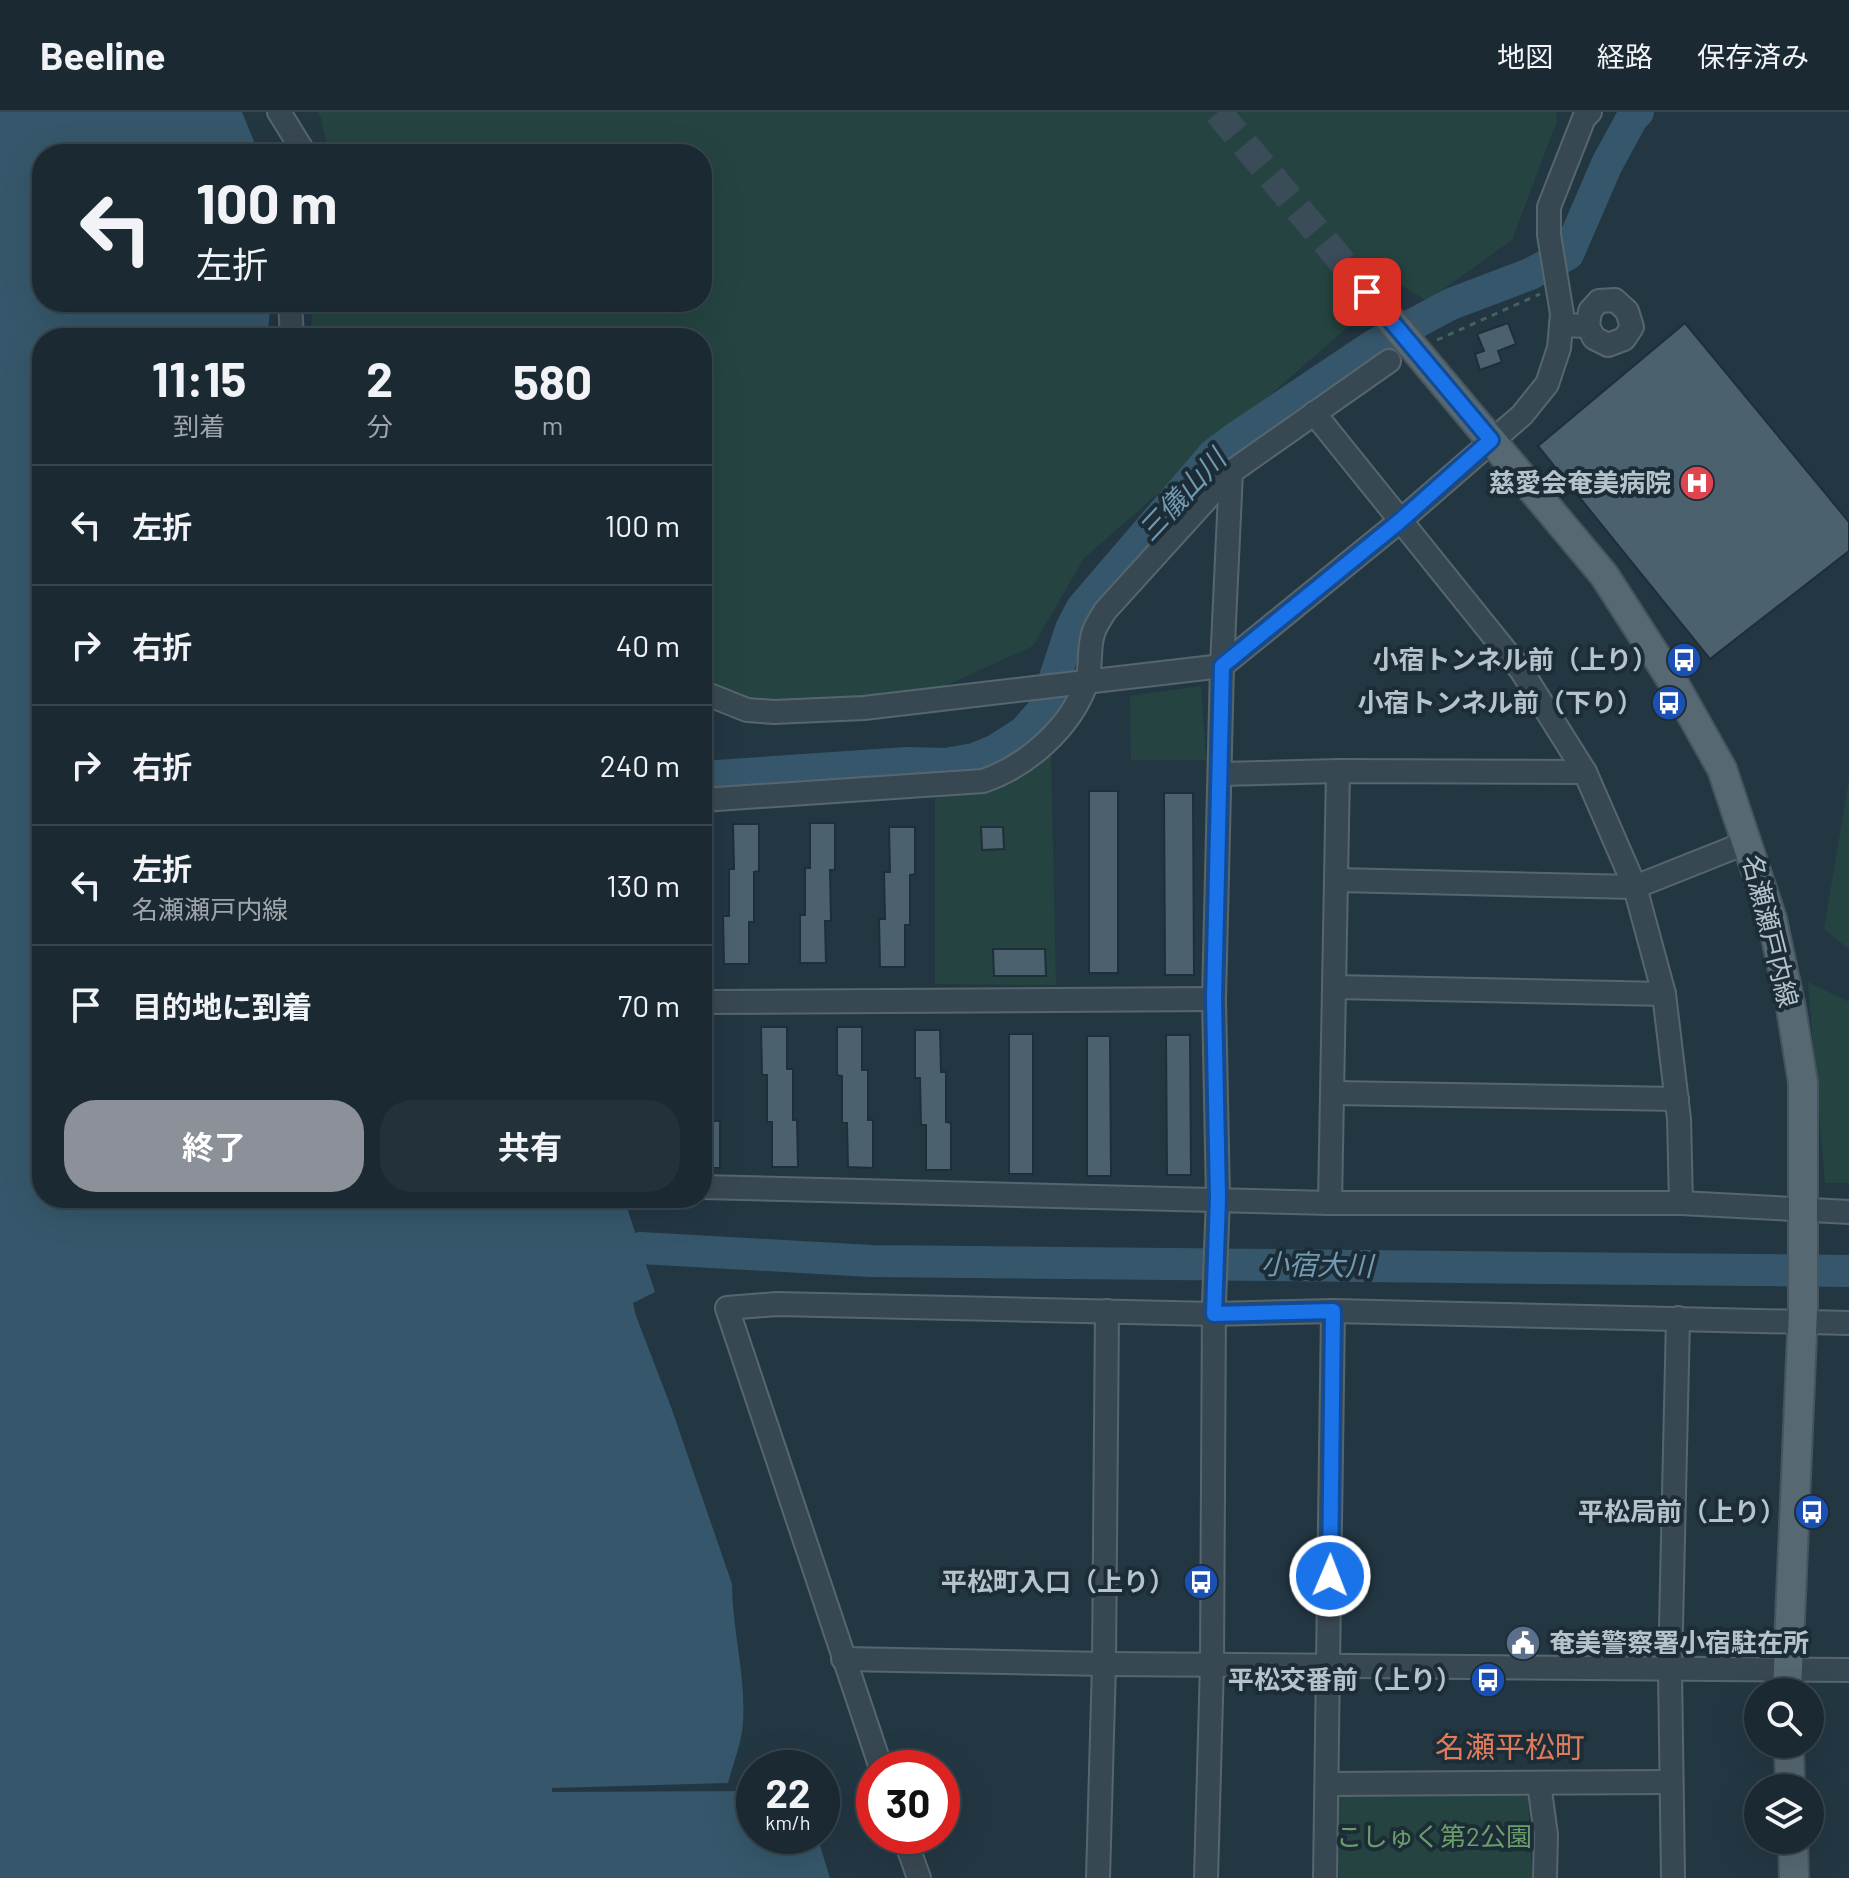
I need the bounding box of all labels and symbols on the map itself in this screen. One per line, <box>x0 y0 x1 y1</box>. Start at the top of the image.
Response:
pin <box>1333 258 1401 326</box>
water label: 三儀山川 <box>1131 440 1234 547</box>
hospital icon: 慈愛会奄美病院 <box>1678 464 1716 502</box>
place label: 慈愛会奄美病院 <box>1489 466 1671 497</box>
bus stop icon: 小宿トンネル前（上り） <box>1665 641 1703 679</box>
place label: 小宿トンネル前（上り） <box>1373 643 1658 674</box>
bus stop icon: 小宿トンネル前（下り） <box>1650 684 1688 722</box>
place label: 小宿トンネル前（下り） <box>1358 686 1643 717</box>
street label: 名瀬瀬戸内線 <box>1738 851 1805 1010</box>
water label: 小宿大川 <box>1261 1246 1376 1282</box>
bus stop icon: 平松局前（上り） <box>1793 1493 1831 1531</box>
place label: 平松局前（上り） <box>1578 1495 1786 1526</box>
position arrow <box>1288 1534 1372 1618</box>
bus stop icon: 平松町入口（上り） <box>1182 1563 1220 1601</box>
place label: 平松町入口（上り） <box>941 1565 1175 1596</box>
public building icon: 奄美警察署小宿駐在所 <box>1504 1624 1542 1662</box>
place label: 奄美警察署小宿駐在所 <box>1549 1626 1809 1657</box>
bus stop icon: 平松交番前（上り） <box>1469 1661 1507 1699</box>
place label: 平松交番前（上り） <box>1228 1663 1462 1694</box>
district label: 名瀬平松町 <box>1435 1728 1585 1764</box>
speed limit sign: 30 <box>856 1750 960 1854</box>
park label: こしゅく第2公園 <box>1336 1820 1532 1851</box>

